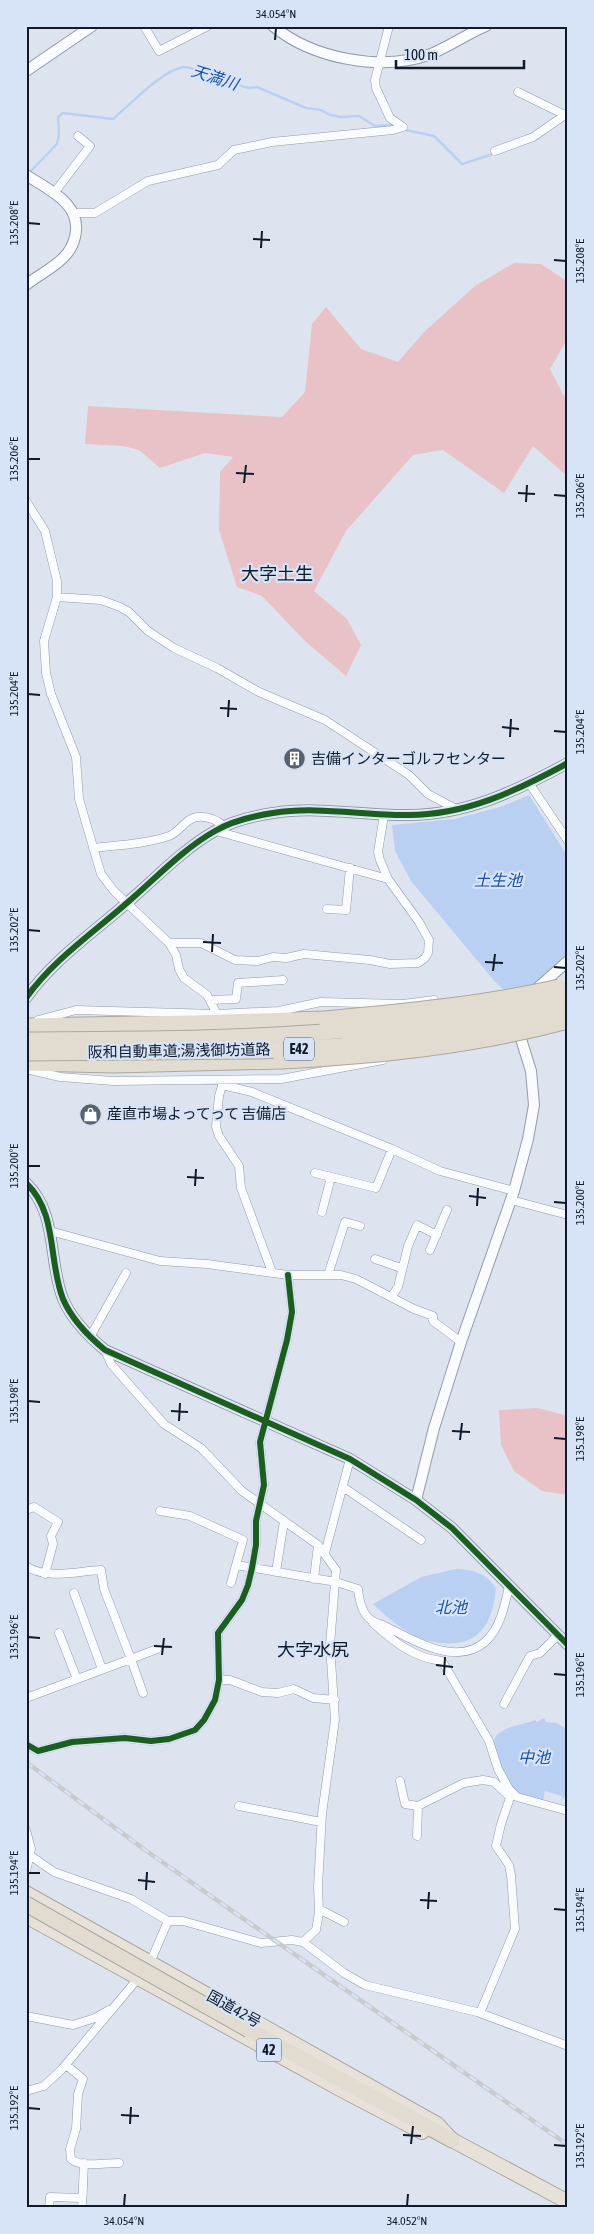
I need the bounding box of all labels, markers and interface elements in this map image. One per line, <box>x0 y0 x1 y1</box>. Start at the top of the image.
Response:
text: 34.054°N <box>256 7 296 21</box>
scale bar <box>396 38 524 70</box>
text: 100 m <box>404 46 438 63</box>
water label: 天満川 <box>189 61 243 94</box>
text: 135.208°E <box>7 201 21 245</box>
text: 135.208°E <box>573 239 587 283</box>
text: 135.206°E <box>7 437 21 481</box>
text: 135.206°E <box>573 474 587 518</box>
district label: 大字土生 <box>241 563 313 584</box>
text: 135.204°E <box>7 672 21 716</box>
text: 135.204°E <box>573 710 587 754</box>
building icon: 吉備インターゴルフセンター <box>283 747 307 771</box>
place label: 吉備インターゴルフセンター <box>311 750 506 767</box>
water label: 土生池 <box>474 871 524 889</box>
text: 135.202°E <box>7 908 21 952</box>
text: 135.202°E <box>573 946 587 990</box>
road number: E42 <box>284 1038 314 1060</box>
street label: 阪和自動車道;湯浅御坊道路 <box>88 1040 270 1061</box>
shop icon: 産直市場よってって 吉備店 <box>79 1102 103 1126</box>
place label: 産直市場よってって 吉備店 <box>107 1105 286 1122</box>
text: 135.200°E <box>7 1144 21 1188</box>
text: 135.200°E <box>573 1181 587 1225</box>
text: 135.198°E <box>7 1379 21 1423</box>
text: 135.198°E <box>573 1417 587 1461</box>
water label: 北池 <box>435 1598 469 1616</box>
text: 135.196°E <box>7 1615 21 1659</box>
district label: 大字水尻 <box>277 1639 349 1660</box>
text: 135.196°E <box>573 1653 587 1697</box>
water label: 中池 <box>518 1748 552 1766</box>
text: 135.194°E <box>7 1851 21 1895</box>
text: 135.194°E <box>573 1888 587 1932</box>
street label: 国道42号 <box>204 1987 264 2030</box>
road number: 42 <box>256 2038 282 2062</box>
text: 135.192°E <box>7 2086 21 2130</box>
text: 135.192°E <box>573 2124 587 2168</box>
text: 34.054°N <box>104 2214 144 2228</box>
text: 34.052°N <box>387 2214 427 2228</box>

